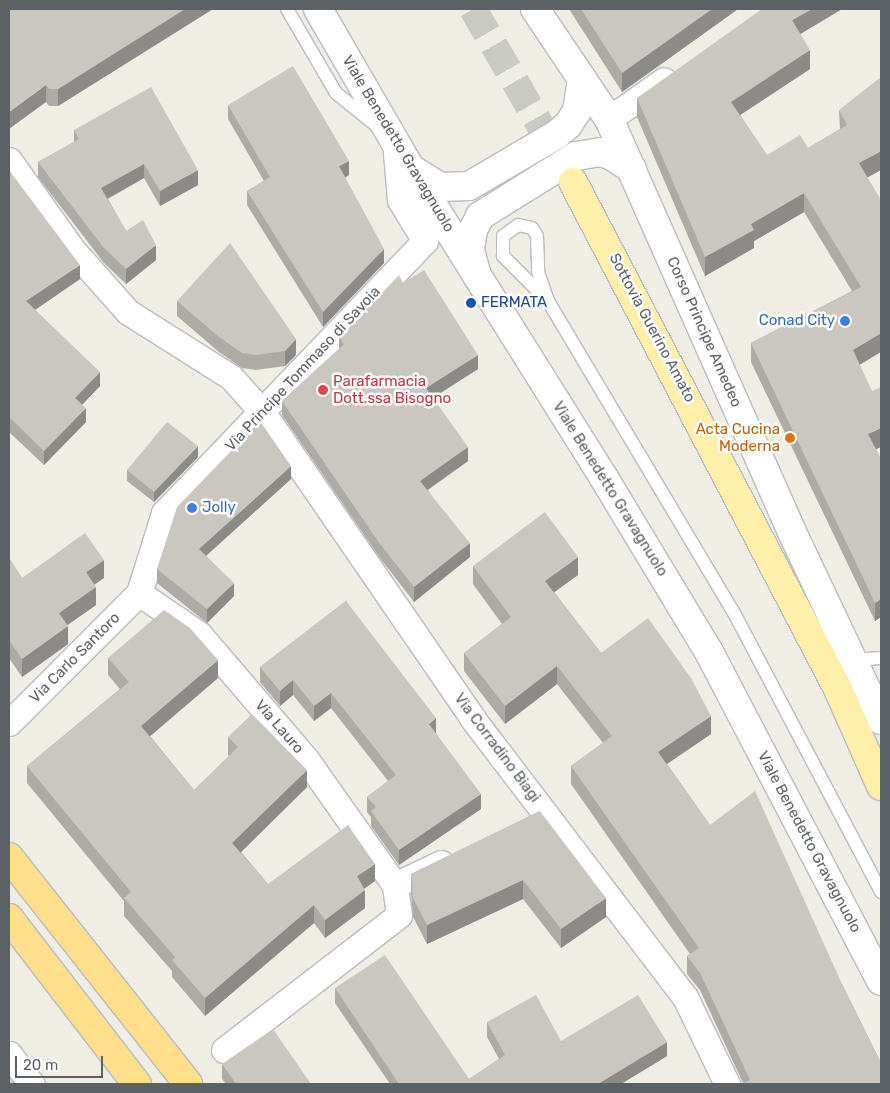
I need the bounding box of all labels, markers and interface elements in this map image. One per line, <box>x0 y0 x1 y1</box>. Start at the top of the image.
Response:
street label: Viale Benedetto Gravagnuolo <box>338 52 458 236</box>
street label: Sottovia Guerino Amato <box>605 250 699 406</box>
street label: Corso Principe Amedeo <box>663 254 745 410</box>
street label: Via Principe Tommaso di Savoia <box>222 283 384 455</box>
place label: FERMATA <box>481 294 547 312</box>
marker: FERMATA <box>465 297 477 309</box>
place label: Conad City <box>759 312 835 330</box>
marker: Conad City <box>839 315 851 327</box>
place label: Parafarmacia Dott.ssa Bisogno <box>333 372 451 407</box>
marker: Parafarmacia Dott.ssa Bisogno <box>317 384 329 396</box>
street label: Viale Benedetto Gravagnuolo <box>549 398 671 580</box>
place label: Acta Cucina Moderna <box>696 420 780 455</box>
marker: Acta Cucina Moderna <box>784 432 796 444</box>
place label: Jolly <box>202 499 236 517</box>
marker: Jolly <box>186 502 198 514</box>
street label: Via Carlo Santoro <box>26 609 124 707</box>
street label: Via Corradino Biagi <box>450 690 544 806</box>
street label: Via Lauro <box>251 696 307 758</box>
street label: Viale Benedetto Gravagnuolo <box>753 748 865 936</box>
scale bar <box>18 1046 105 1078</box>
text: 20 m <box>23 1056 58 1074</box>

